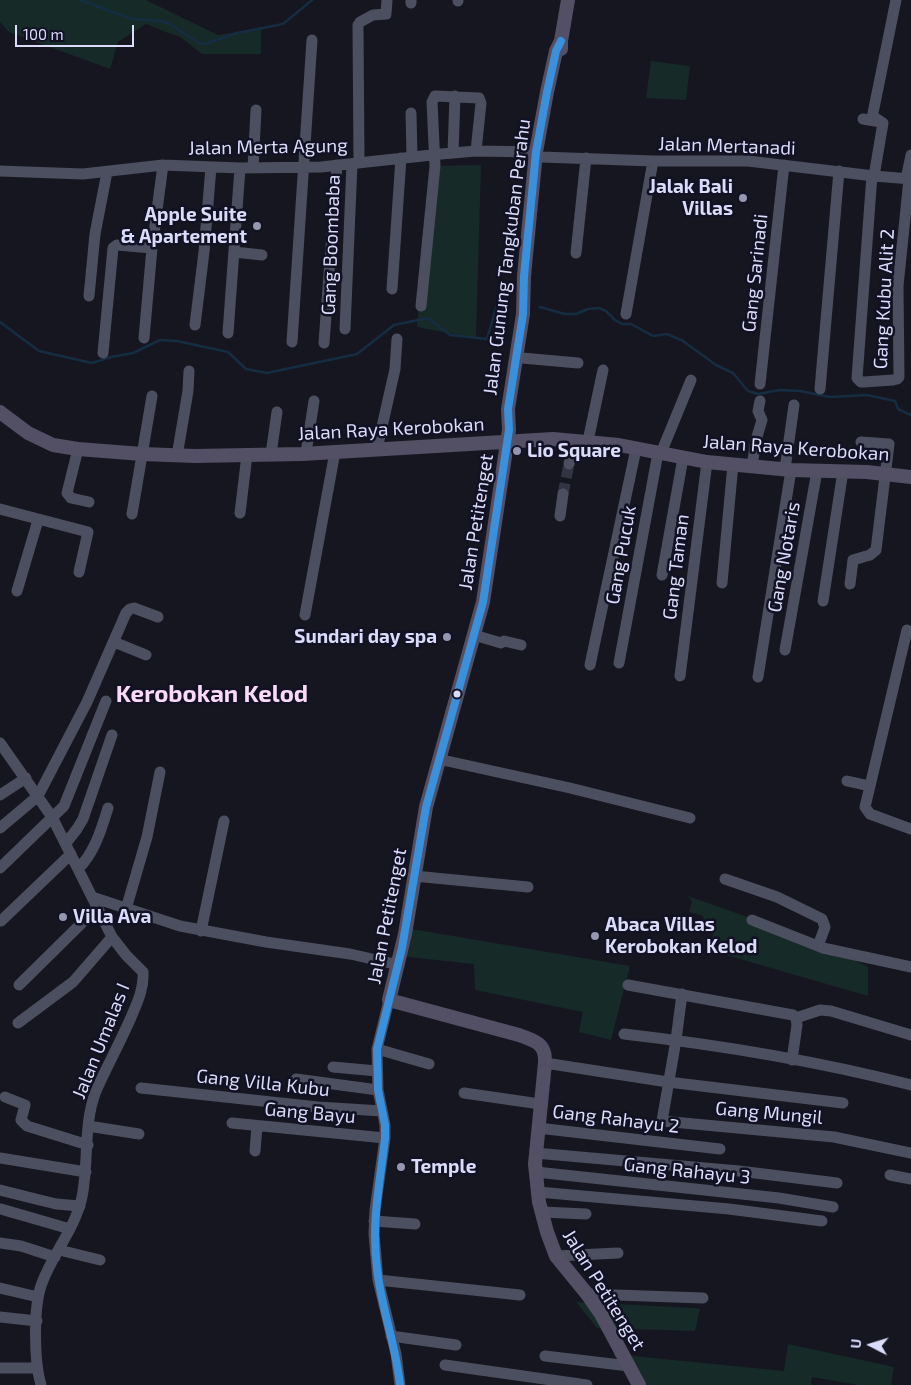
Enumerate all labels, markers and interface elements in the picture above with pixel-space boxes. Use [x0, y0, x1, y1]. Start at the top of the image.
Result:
scale bar [18, 15, 136, 47]
text: 100 m [23, 25, 64, 43]
street label: Jalan Gunung Tangkuban Perahu [479, 117, 535, 397]
street label: Jalan Mertanadi [658, 132, 796, 160]
street label: Jalan Merta Agung [188, 134, 348, 160]
street label: Gang Boombaba [317, 174, 345, 316]
place label: Jalak Bali Villas [649, 176, 733, 220]
marker: Jalak Bali Villas [737, 192, 749, 204]
place label: Apple Suite & Apartement [120, 204, 247, 248]
street label: Gang Sarinadi [737, 213, 773, 333]
marker: Apple Suite & Apartement [251, 220, 263, 232]
street label: Gang Kubu Alit 2 [869, 228, 899, 370]
street label: Jalan Raya Kerobokan [297, 413, 485, 445]
street label: Jalan Raya Kerobokan [702, 430, 890, 466]
place label: Lio Square [527, 440, 621, 462]
marker: Lio Square [511, 445, 523, 457]
street label: Jalan Petitenget [454, 452, 498, 592]
street label: Gang Notaris [763, 500, 805, 614]
street label: Gang Pucuk [601, 504, 641, 606]
street label: Gang Taman [658, 513, 694, 621]
place label: Sundari day spa [294, 626, 437, 648]
marker: Sundari day spa [441, 631, 453, 643]
district label: Kerobokan Kelod [116, 680, 308, 708]
unlabelled marker [452, 689, 462, 699]
street label: Jalan Petitenget [363, 846, 411, 986]
place label: Villa Ava [73, 906, 151, 928]
marker: Villa Ava [57, 911, 69, 923]
place label: Abaca Villas Kerobokan Kelod [605, 914, 757, 958]
marker: Abaca Villas Kerobokan Kelod [589, 930, 601, 942]
street label: Jalan Umalas I [67, 980, 135, 1102]
street label: Gang Villa Kubu [195, 1065, 331, 1101]
street label: Gang Mungil [714, 1097, 824, 1129]
street label: Gang Bayu [264, 1098, 356, 1128]
street label: Gang Rahayu 2 [551, 1100, 681, 1138]
street label: Gang Rahayu 3 [622, 1153, 752, 1189]
place label: Temple [411, 1156, 476, 1178]
marker: Temple [395, 1161, 407, 1173]
street label: Jalan Petitenget [558, 1225, 650, 1355]
north arrow [846, 1320, 896, 1370]
text: U [847, 1338, 864, 1349]

